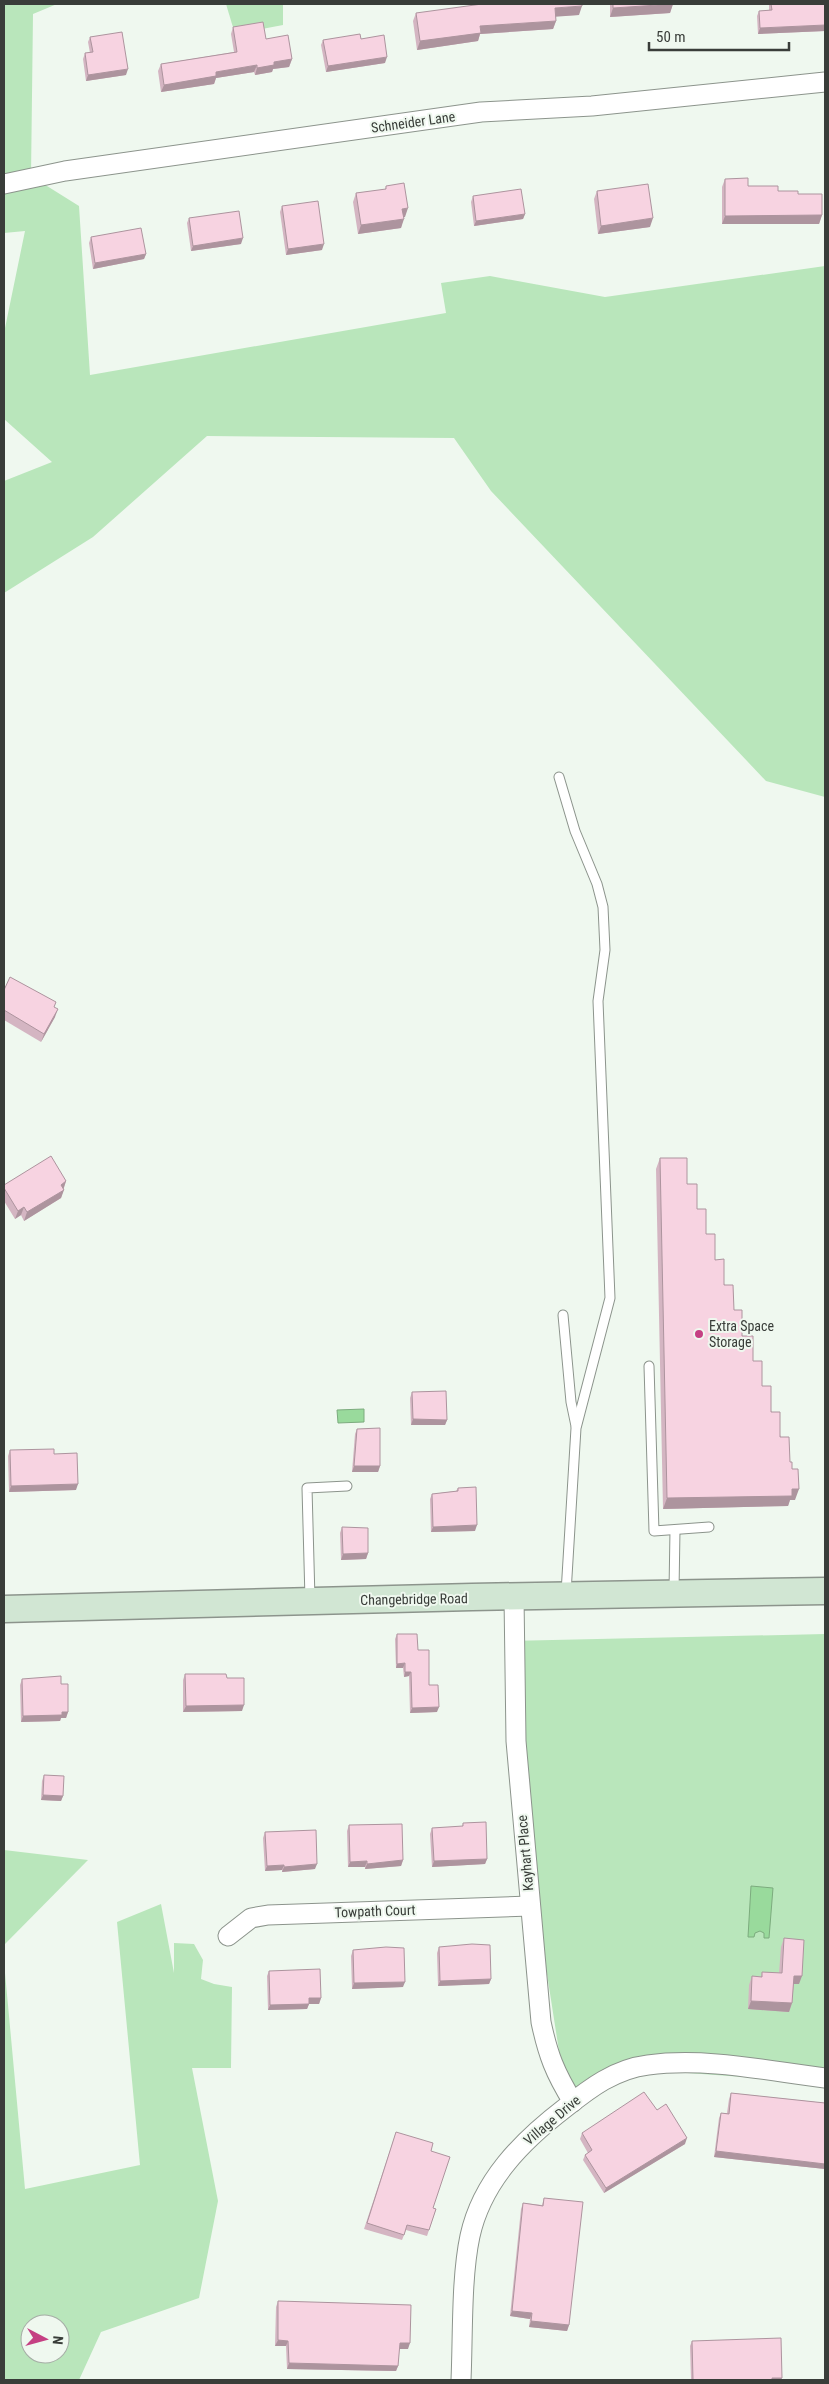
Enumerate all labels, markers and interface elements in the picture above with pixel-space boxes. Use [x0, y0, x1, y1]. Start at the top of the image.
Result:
scale bar [649, 20, 789, 52]
text: 50 m [656, 28, 686, 46]
street label: Schneider Lane [370, 108, 456, 136]
place label: Extra Space Storage [709, 1318, 774, 1350]
marker: Extra Space Storage [693, 1328, 705, 1340]
street label: Changebridge Road [360, 1590, 468, 1608]
street label: Kayhart Place [514, 1814, 536, 1892]
street label: Towpath Court [334, 1902, 416, 1920]
street label: Village Drive [521, 2091, 584, 2148]
north arrow [20, 2314, 70, 2364]
text: N [50, 2335, 66, 2345]

